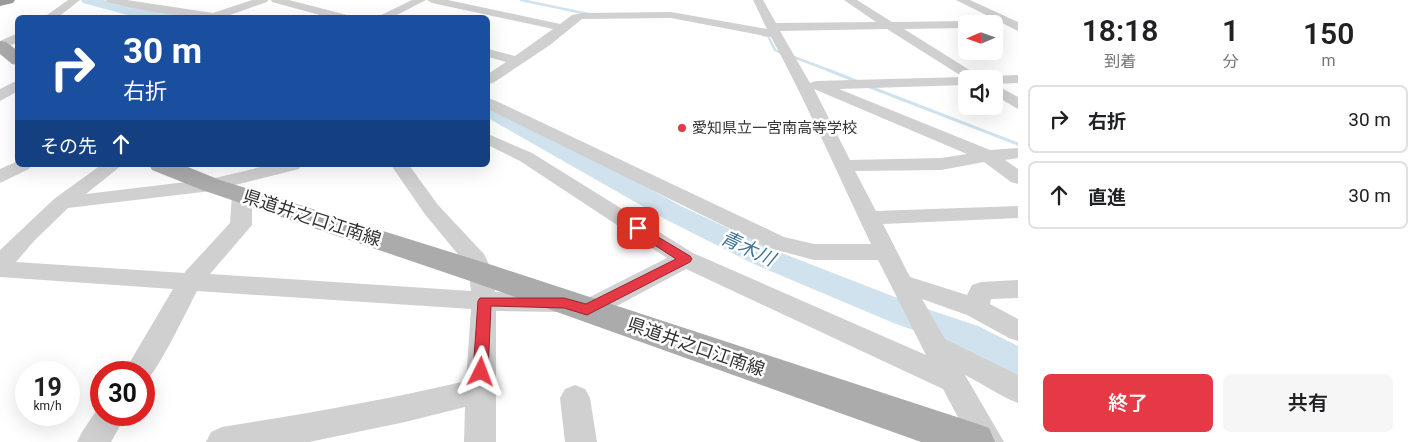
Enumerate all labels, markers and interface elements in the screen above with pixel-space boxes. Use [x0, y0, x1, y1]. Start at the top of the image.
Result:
text: 18:18 [1082, 13, 1158, 48]
text: 1 [1222, 13, 1239, 48]
north arrow [958, 15, 1002, 60]
map controls [958, 15, 1003, 115]
text: 150 [1303, 16, 1354, 51]
text: 30 m [123, 31, 202, 72]
icon: right [40, 35, 105, 100]
text: m [1322, 51, 1336, 70]
text: 到着 [1104, 52, 1136, 71]
text: 分 [1223, 52, 1239, 71]
button: sound [958, 70, 1003, 115]
text: 右折 [123, 79, 167, 104]
icon: right [1045, 105, 1073, 133]
text: 30 m [1348, 108, 1391, 131]
text: 右折 [1088, 110, 1126, 133]
place label: 愛知県立一宮南高等学校 [692, 119, 857, 137]
marker: 愛知県立一宮南高等学校 [676, 122, 688, 134]
icon: ahead [107, 130, 135, 158]
text: その先 [40, 135, 97, 158]
icon: ahead [1045, 181, 1073, 209]
text: 30 m [1348, 184, 1391, 207]
street label: 県道井之口江南線 [240, 185, 384, 250]
text: 直進 [1088, 186, 1126, 209]
pin [617, 207, 659, 249]
icon: arrive [624, 214, 652, 242]
water label: 青木川 [717, 226, 780, 272]
street label: 県道井之口江南線 [625, 313, 768, 380]
position arrow [454, 345, 506, 397]
speed limit sign: 30 [90, 361, 155, 426]
text: 19 [33, 373, 62, 402]
button: 終了 [1043, 374, 1213, 432]
button: 共有 [1223, 374, 1393, 432]
text: km/h [33, 399, 62, 413]

